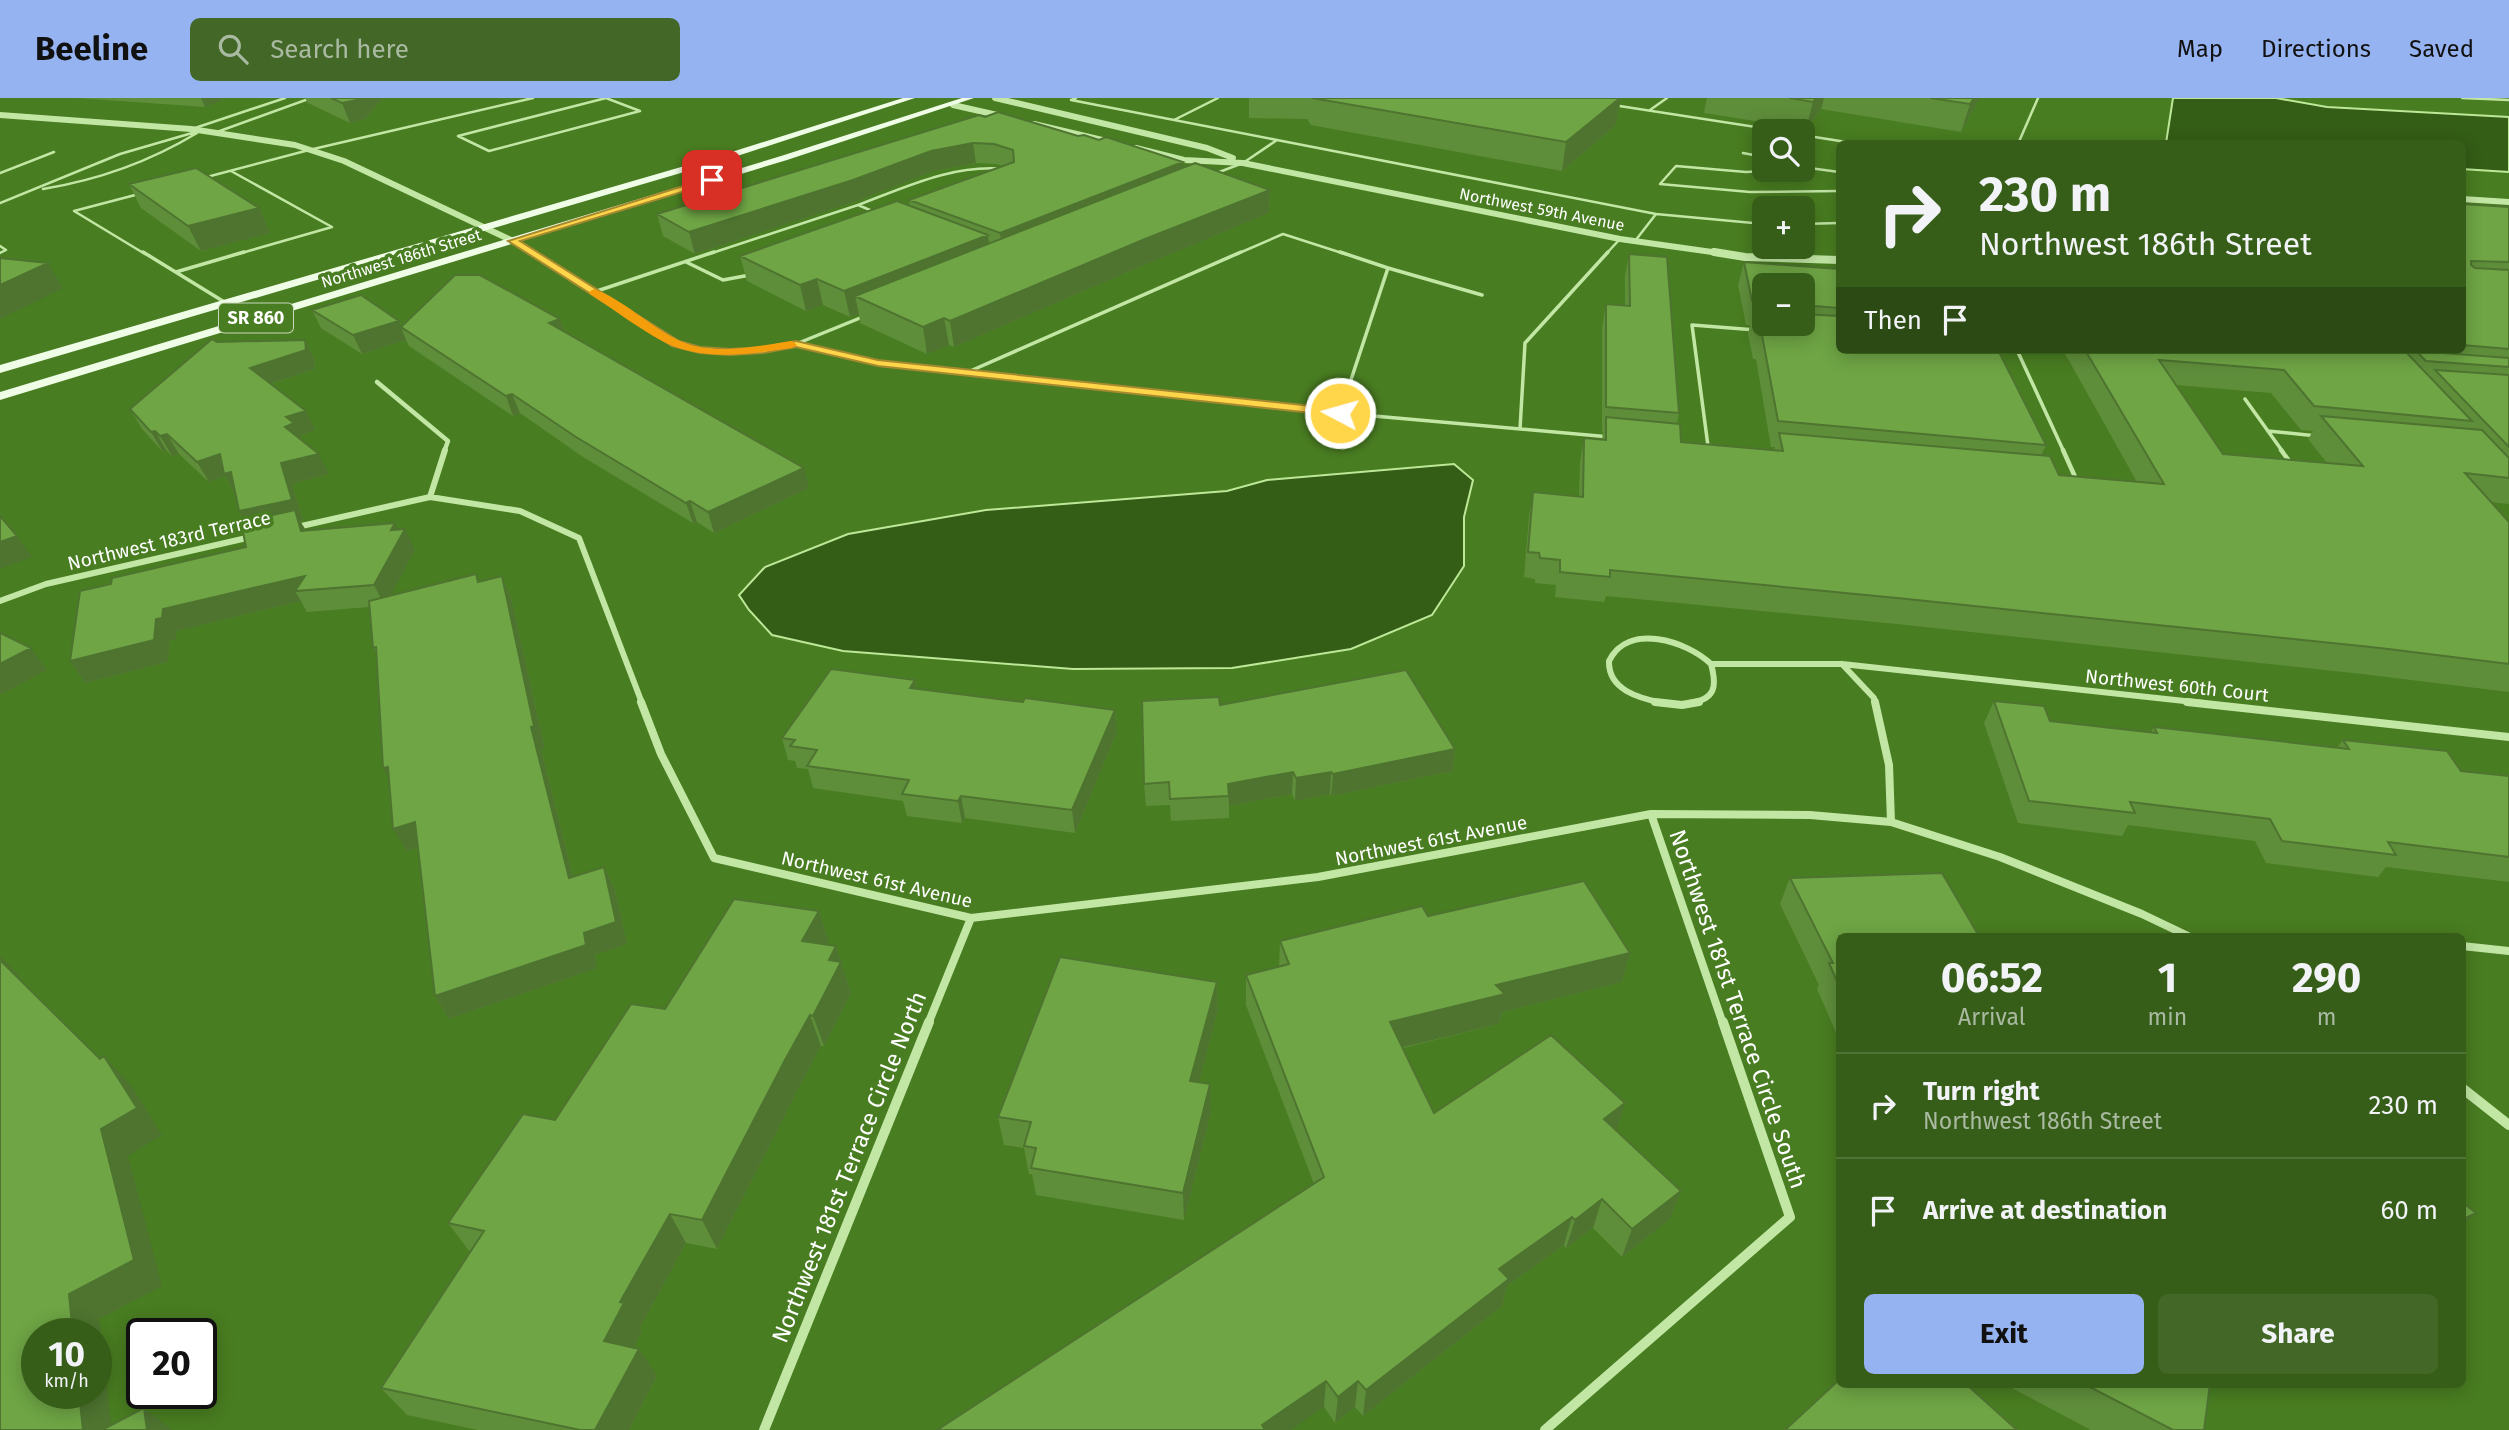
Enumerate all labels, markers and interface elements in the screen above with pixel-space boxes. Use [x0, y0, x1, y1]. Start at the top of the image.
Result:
search box [190, 18, 680, 81]
text: Beeline [35, 29, 148, 69]
icon: search [214, 30, 252, 68]
text: Search here [270, 34, 409, 65]
text: Map [2177, 35, 2223, 63]
text: Directions [2261, 35, 2371, 63]
text: Saved [2409, 35, 2474, 63]
map controls [1752, 119, 1815, 336]
button: search [1752, 119, 1815, 182]
pin [682, 150, 742, 210]
icon: arrive [693, 161, 731, 199]
text: 230 m [1979, 165, 2111, 224]
icon: right [1864, 168, 1955, 259]
street label: Northwest 59th Avenue [1458, 184, 1626, 235]
button: + [1752, 196, 1815, 259]
street label: Northwest 186th Street [319, 225, 484, 292]
text: Northwest 186th Street [1979, 225, 2312, 263]
button: − [1752, 273, 1815, 336]
icon: arrive [1936, 301, 1974, 339]
road number: SR 860 [219, 303, 293, 332]
text: Then [1864, 305, 1922, 336]
position arrow [1303, 376, 1377, 450]
street label: Northwest 183rd Terrace [65, 506, 273, 575]
street label: Northwest 60th Court [2084, 664, 2270, 707]
street label: Northwest 61st Avenue [1333, 811, 1529, 870]
street label: Northwest 181st Terrace Circle South [1663, 826, 1813, 1192]
street label: Northwest 61st Avenue [779, 846, 975, 913]
text: 06:52 [1941, 953, 2043, 1003]
text: 1 [2158, 953, 2177, 1003]
text: 290 [2292, 953, 2361, 1003]
street label: Northwest 181st Terrace Circle North [766, 987, 932, 1347]
text: Arrival [1958, 1003, 2025, 1031]
text: min [2148, 1003, 2187, 1031]
text: m [2317, 1003, 2336, 1031]
text: Turn right [1923, 1076, 2040, 1107]
icon: right [1864, 1087, 1902, 1125]
text: 230 m [2369, 1090, 2438, 1121]
text: Northwest 186th Street [1923, 1107, 2162, 1135]
icon: arrive [1864, 1192, 1902, 1230]
text: Arrive at destination [1923, 1195, 2167, 1226]
text: 60 m [2380, 1195, 2438, 1226]
button: Exit [1864, 1294, 2144, 1374]
button: Share [2158, 1294, 2438, 1374]
speed limit sign: 20 [126, 1318, 217, 1409]
text: 10 [48, 1333, 85, 1375]
text: km/h [44, 1370, 89, 1392]

